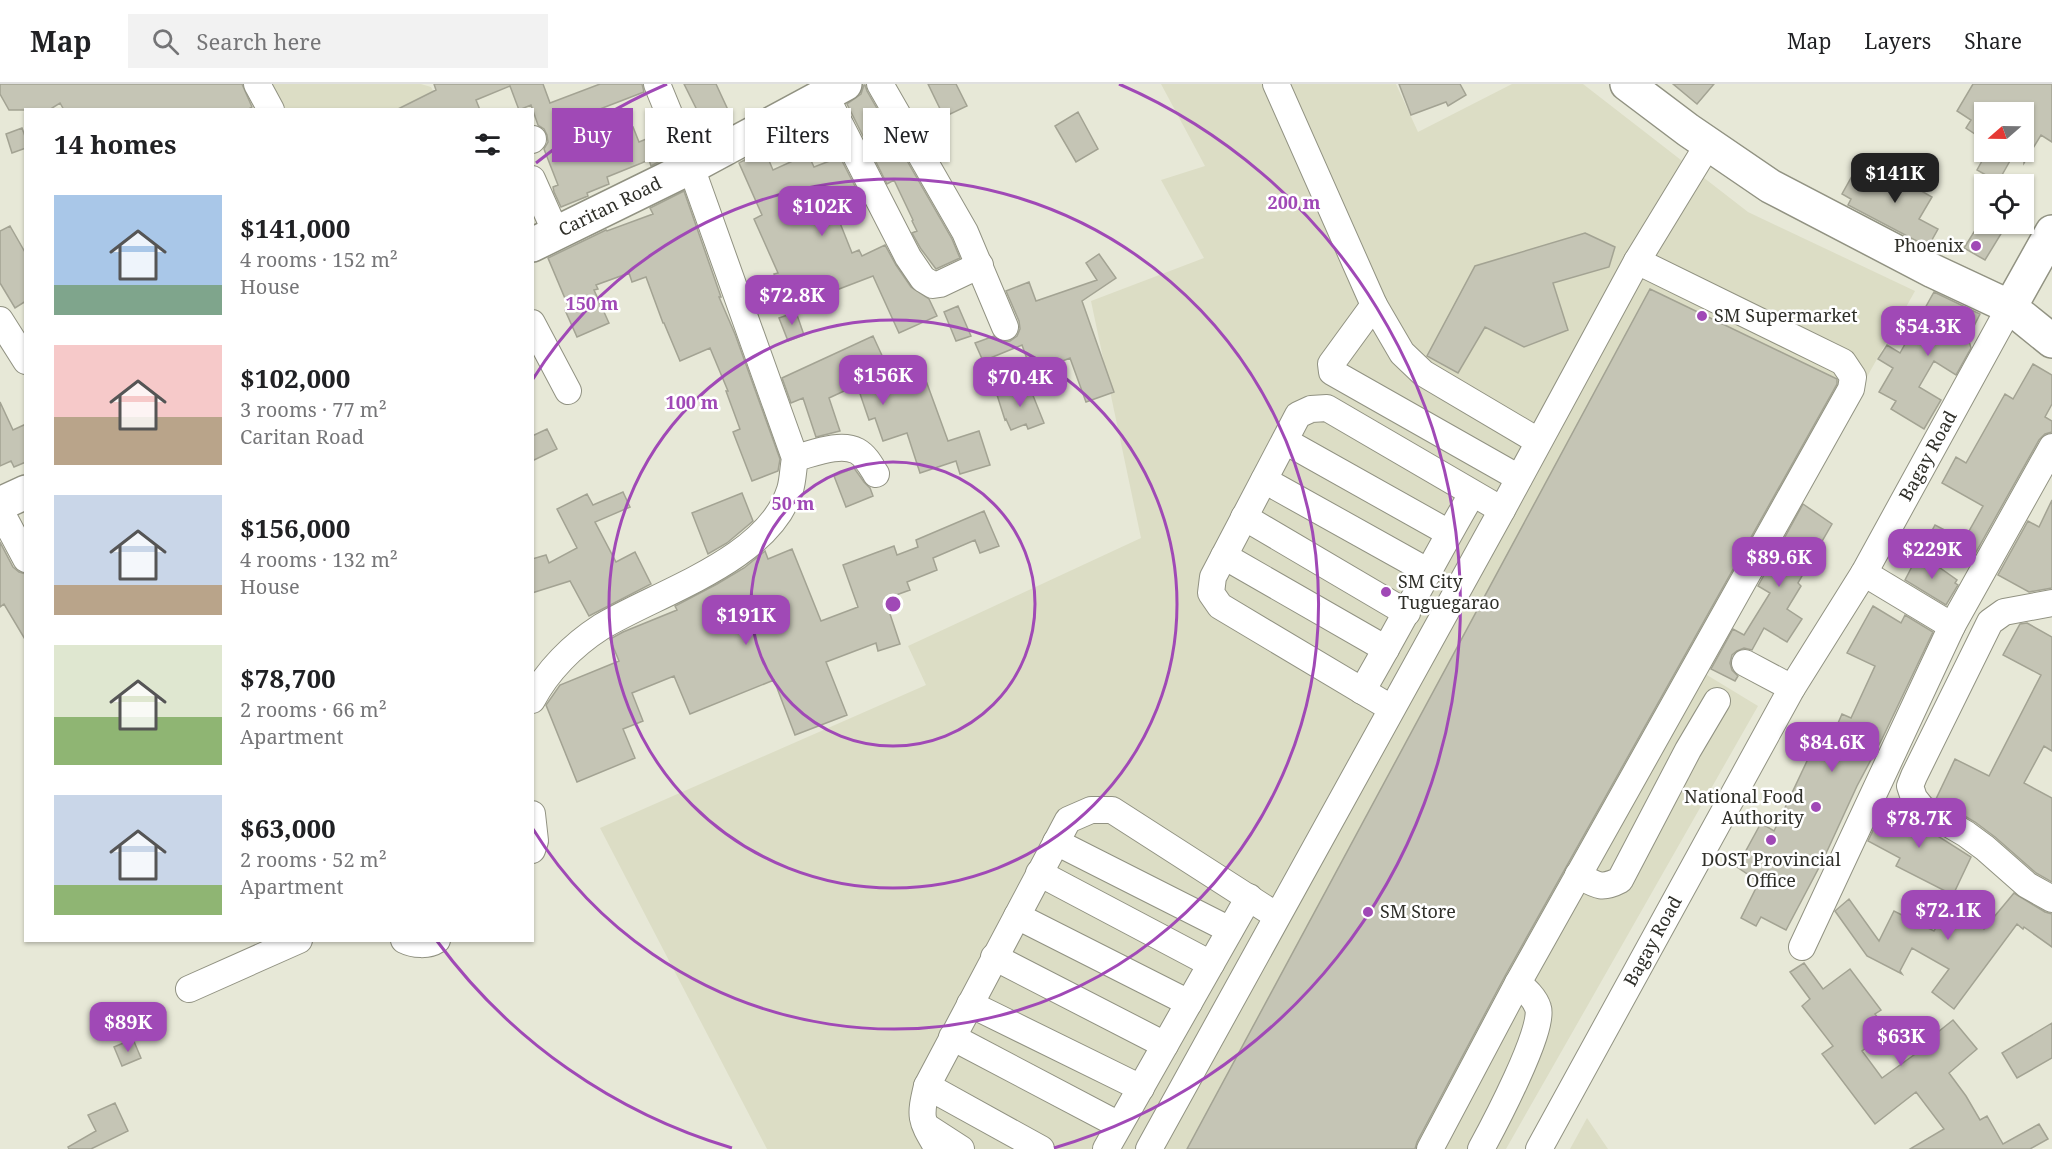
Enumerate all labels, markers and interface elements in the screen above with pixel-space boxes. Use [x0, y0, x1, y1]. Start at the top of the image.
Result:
search box [128, 14, 548, 68]
text: Map [30, 22, 92, 60]
icon: search [149, 25, 182, 58]
text: Search here [197, 26, 321, 56]
text: Map [1787, 27, 1831, 55]
text: Layers [1864, 27, 1931, 55]
text: Share [1964, 27, 2022, 55]
north arrow [1974, 102, 2034, 162]
map controls [1974, 102, 2034, 234]
chip: Buy [552, 108, 633, 162]
chip: Rent [645, 108, 733, 162]
chip: Filters [745, 108, 851, 162]
chip: New [863, 108, 950, 162]
text: 14 homes [54, 126, 176, 162]
icon: filters [471, 128, 504, 161]
pin: $141K [1853, 153, 1937, 204]
text: $141K [1865, 159, 1925, 186]
street label: Caritan Road [554, 170, 665, 241]
button: locate [1974, 174, 2034, 234]
pin: $102K [780, 186, 864, 237]
text: 200 m [1268, 190, 1321, 214]
text: $102K [792, 192, 852, 219]
text: $141,000 [240, 210, 350, 246]
icon: home [102, 219, 174, 291]
place label: Phoenix [1894, 233, 1965, 257]
marker: Phoenix [1969, 239, 1983, 253]
text: 4 rooms · 152 m² [240, 246, 398, 273]
text: House [240, 273, 300, 300]
pin: $72.8K [743, 275, 841, 326]
text: $72.8K [759, 281, 825, 308]
text: 150 m [566, 291, 619, 315]
place label: SM Supermarket [1714, 303, 1858, 327]
pin: $54.3K [1879, 306, 1977, 357]
marker: SM Supermarket [1695, 309, 1709, 323]
text: $54.3K [1895, 312, 1961, 339]
pin: $156K [841, 355, 925, 406]
pin: $70.4K [971, 357, 1069, 408]
text: $102,000 [240, 360, 350, 396]
text: $156K [853, 361, 913, 388]
text: $70.4K [987, 363, 1053, 390]
icon: home [102, 369, 174, 441]
text: 100 m [666, 390, 719, 414]
text: 3 rooms · 77 m² [240, 396, 387, 423]
street label: Bagay Road [1893, 406, 1962, 505]
text: Caritan Road [240, 423, 364, 450]
text: 50 m [772, 491, 815, 515]
text: $156,000 [240, 510, 350, 546]
icon: home [102, 519, 174, 591]
pin: $229K [1890, 529, 1974, 580]
text: $229K [1902, 535, 1962, 562]
pin: $89.6K [1730, 537, 1828, 588]
text: $89.6K [1746, 543, 1812, 570]
text: 4 rooms · 132 m² [240, 546, 398, 573]
place label: SM City Tuguegarao [1398, 569, 1500, 614]
text: House [240, 573, 300, 600]
marker: SM City Tuguegarao [1379, 585, 1393, 599]
centre of rings [883, 594, 903, 614]
pin: $191K [704, 595, 788, 646]
text: $191K [716, 601, 776, 628]
text: $78,700 [240, 660, 336, 696]
icon: home [102, 669, 174, 741]
text: 2 rooms · 66 m² [240, 696, 387, 723]
pin: $84.6K [1783, 722, 1881, 773]
text: Apartment [240, 723, 344, 750]
text: $84.6K [1799, 728, 1865, 755]
place label: National Food Authority [1684, 784, 1805, 829]
pin: $78.7K [1870, 798, 1968, 849]
marker: National Food Authority [1809, 800, 1823, 814]
text: $78.7K [1886, 804, 1952, 831]
text: $63,000 [240, 810, 336, 846]
icon: home [102, 819, 174, 891]
marker: DOST Provincial Office [1764, 833, 1778, 847]
text: 2 rooms · 52 m² [240, 846, 387, 873]
place label: DOST Provincial Office [1701, 847, 1841, 892]
text: Apartment [240, 873, 344, 900]
pin: $72.1K [1899, 890, 1997, 941]
street label: Bagay Road [1618, 891, 1687, 990]
text: $72.1K [1915, 896, 1981, 923]
place label: SM Store [1380, 899, 1456, 923]
marker: SM Store [1361, 905, 1375, 919]
pin: $89K [92, 1002, 164, 1053]
text: $89K [104, 1008, 152, 1035]
pin: $63K [1865, 1016, 1937, 1067]
text: $63K [1877, 1022, 1925, 1049]

